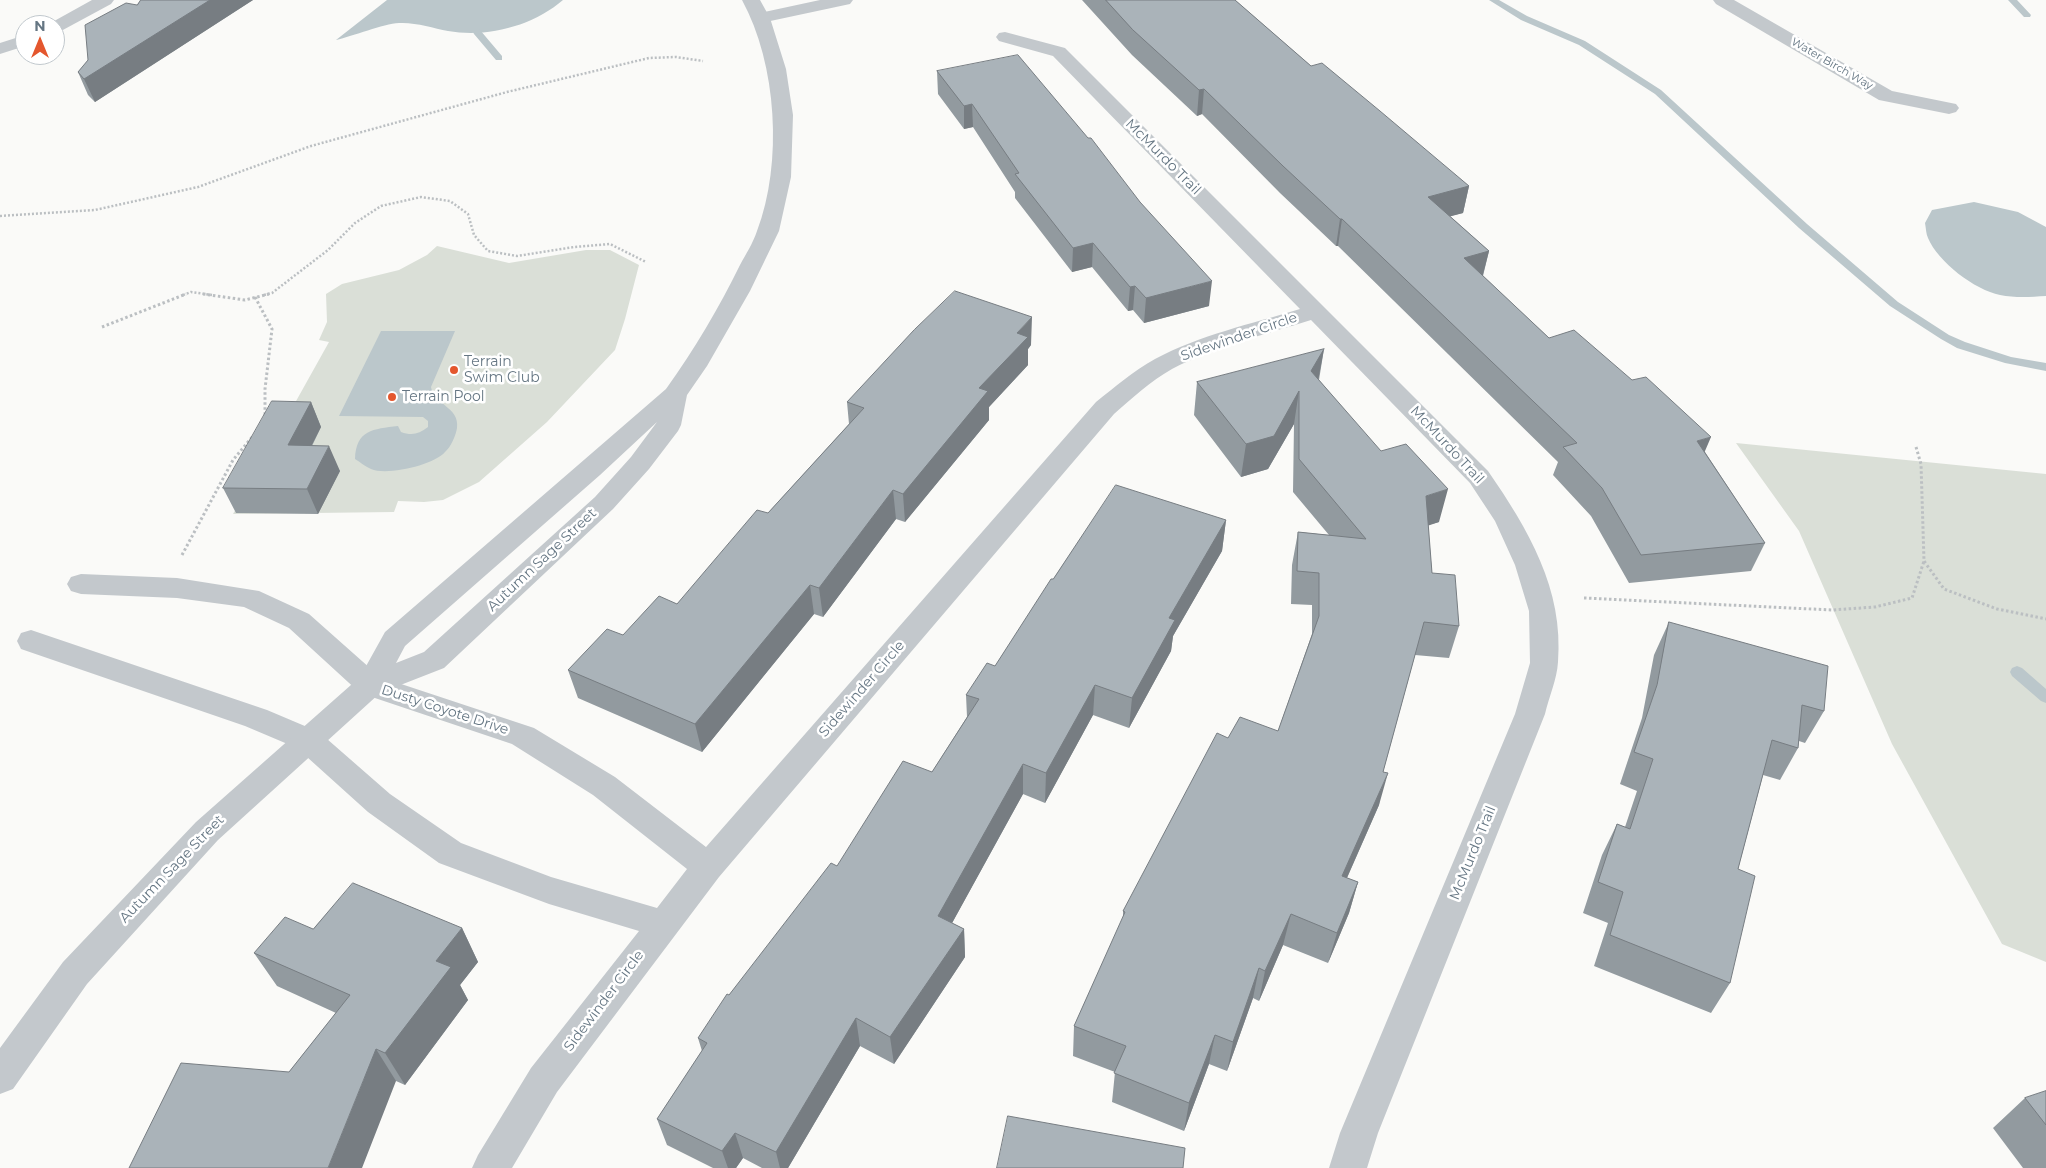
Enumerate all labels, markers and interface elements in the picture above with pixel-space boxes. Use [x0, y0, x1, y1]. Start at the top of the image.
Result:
north arrow [15, 15, 65, 65]
text: N [34, 17, 46, 35]
street label: Water Birch Way [1789, 35, 1875, 93]
street label: McMurdo Trail [1122, 116, 1204, 198]
street label: Sidewinder Circle [1179, 309, 1299, 365]
place label: Terrain Swim Club [464, 354, 540, 387]
marker: Terrain Swim Club [448, 364, 460, 376]
place label: Terrain Pool [402, 389, 485, 405]
marker: Terrain Pool [386, 391, 398, 403]
street label: McMurdo Trail [1407, 403, 1487, 487]
street label: Autumn Sage Street [484, 505, 600, 615]
street label: Sidewinder Circle [816, 637, 908, 741]
street label: Dusty Coyote Drive [379, 681, 511, 739]
street label: McMurdo Trail [1446, 803, 1500, 903]
street label: Autumn Sage Street [116, 812, 228, 926]
street label: Sidewinder Circle [561, 947, 647, 1055]

